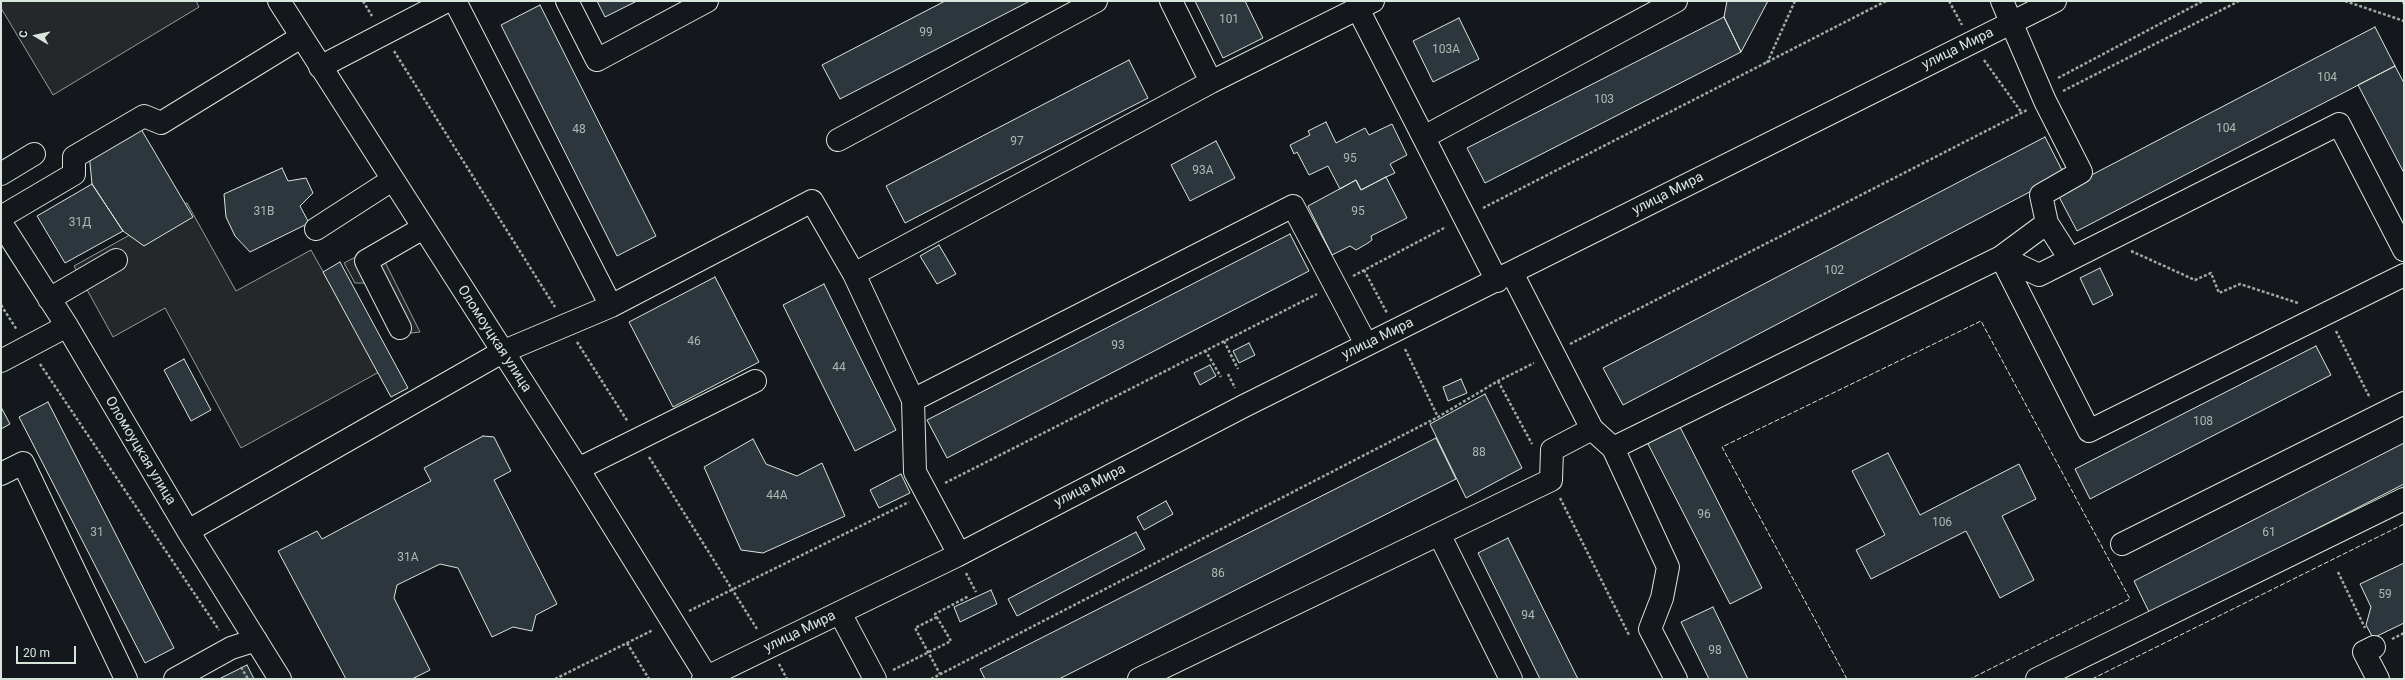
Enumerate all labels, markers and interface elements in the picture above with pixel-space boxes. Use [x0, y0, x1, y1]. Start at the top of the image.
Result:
house number: 101 [1219, 13, 1239, 27]
north arrow [16, 16, 56, 56]
street label: улица Мира [1919, 24, 1997, 74]
house number: 99 [919, 26, 933, 40]
text: С [17, 29, 31, 39]
house number: 103А [1432, 43, 1460, 57]
house number: 104 [2317, 71, 2337, 85]
house number: 103 [1594, 93, 1614, 107]
house number: 104 [2216, 122, 2236, 136]
house number: 48 [572, 123, 586, 137]
house number: 97 [1010, 135, 1024, 149]
house number: 95 [1343, 152, 1357, 166]
house number: 93А [1192, 164, 1214, 178]
street label: улица Мира [1630, 169, 1706, 219]
house number: 31В [254, 205, 274, 219]
house number: 95 [1351, 205, 1365, 219]
house number: 31Д [69, 216, 91, 230]
house number: 102 [1824, 264, 1844, 278]
street label: Оломоуцкая улица [453, 283, 535, 395]
street label: улица Мира [1339, 314, 1417, 364]
house number: 46 [687, 335, 701, 349]
house number: 93 [1111, 339, 1125, 353]
house number: 44 [832, 361, 846, 375]
street label: Оломоуцкая улица [101, 394, 179, 508]
house number: 108 [2193, 415, 2213, 429]
house number: 88 [1472, 446, 1486, 460]
street label: улица Мира [1052, 461, 1128, 511]
house number: 44А [766, 489, 788, 503]
house number: 96 [1697, 508, 1711, 522]
house number: 106 [1932, 516, 1952, 530]
house number: 31 [90, 526, 104, 540]
house number: 61 [2262, 526, 2276, 540]
house number: 31А [397, 551, 419, 565]
house number: 86 [1211, 567, 1225, 581]
house number: 59 [2378, 588, 2392, 602]
street label: улица Мира [761, 607, 839, 657]
house number: 94 [1521, 609, 1535, 623]
scale bar [18, 638, 78, 664]
house number: 98 [1708, 644, 1722, 658]
text: 20 m [23, 646, 50, 660]

